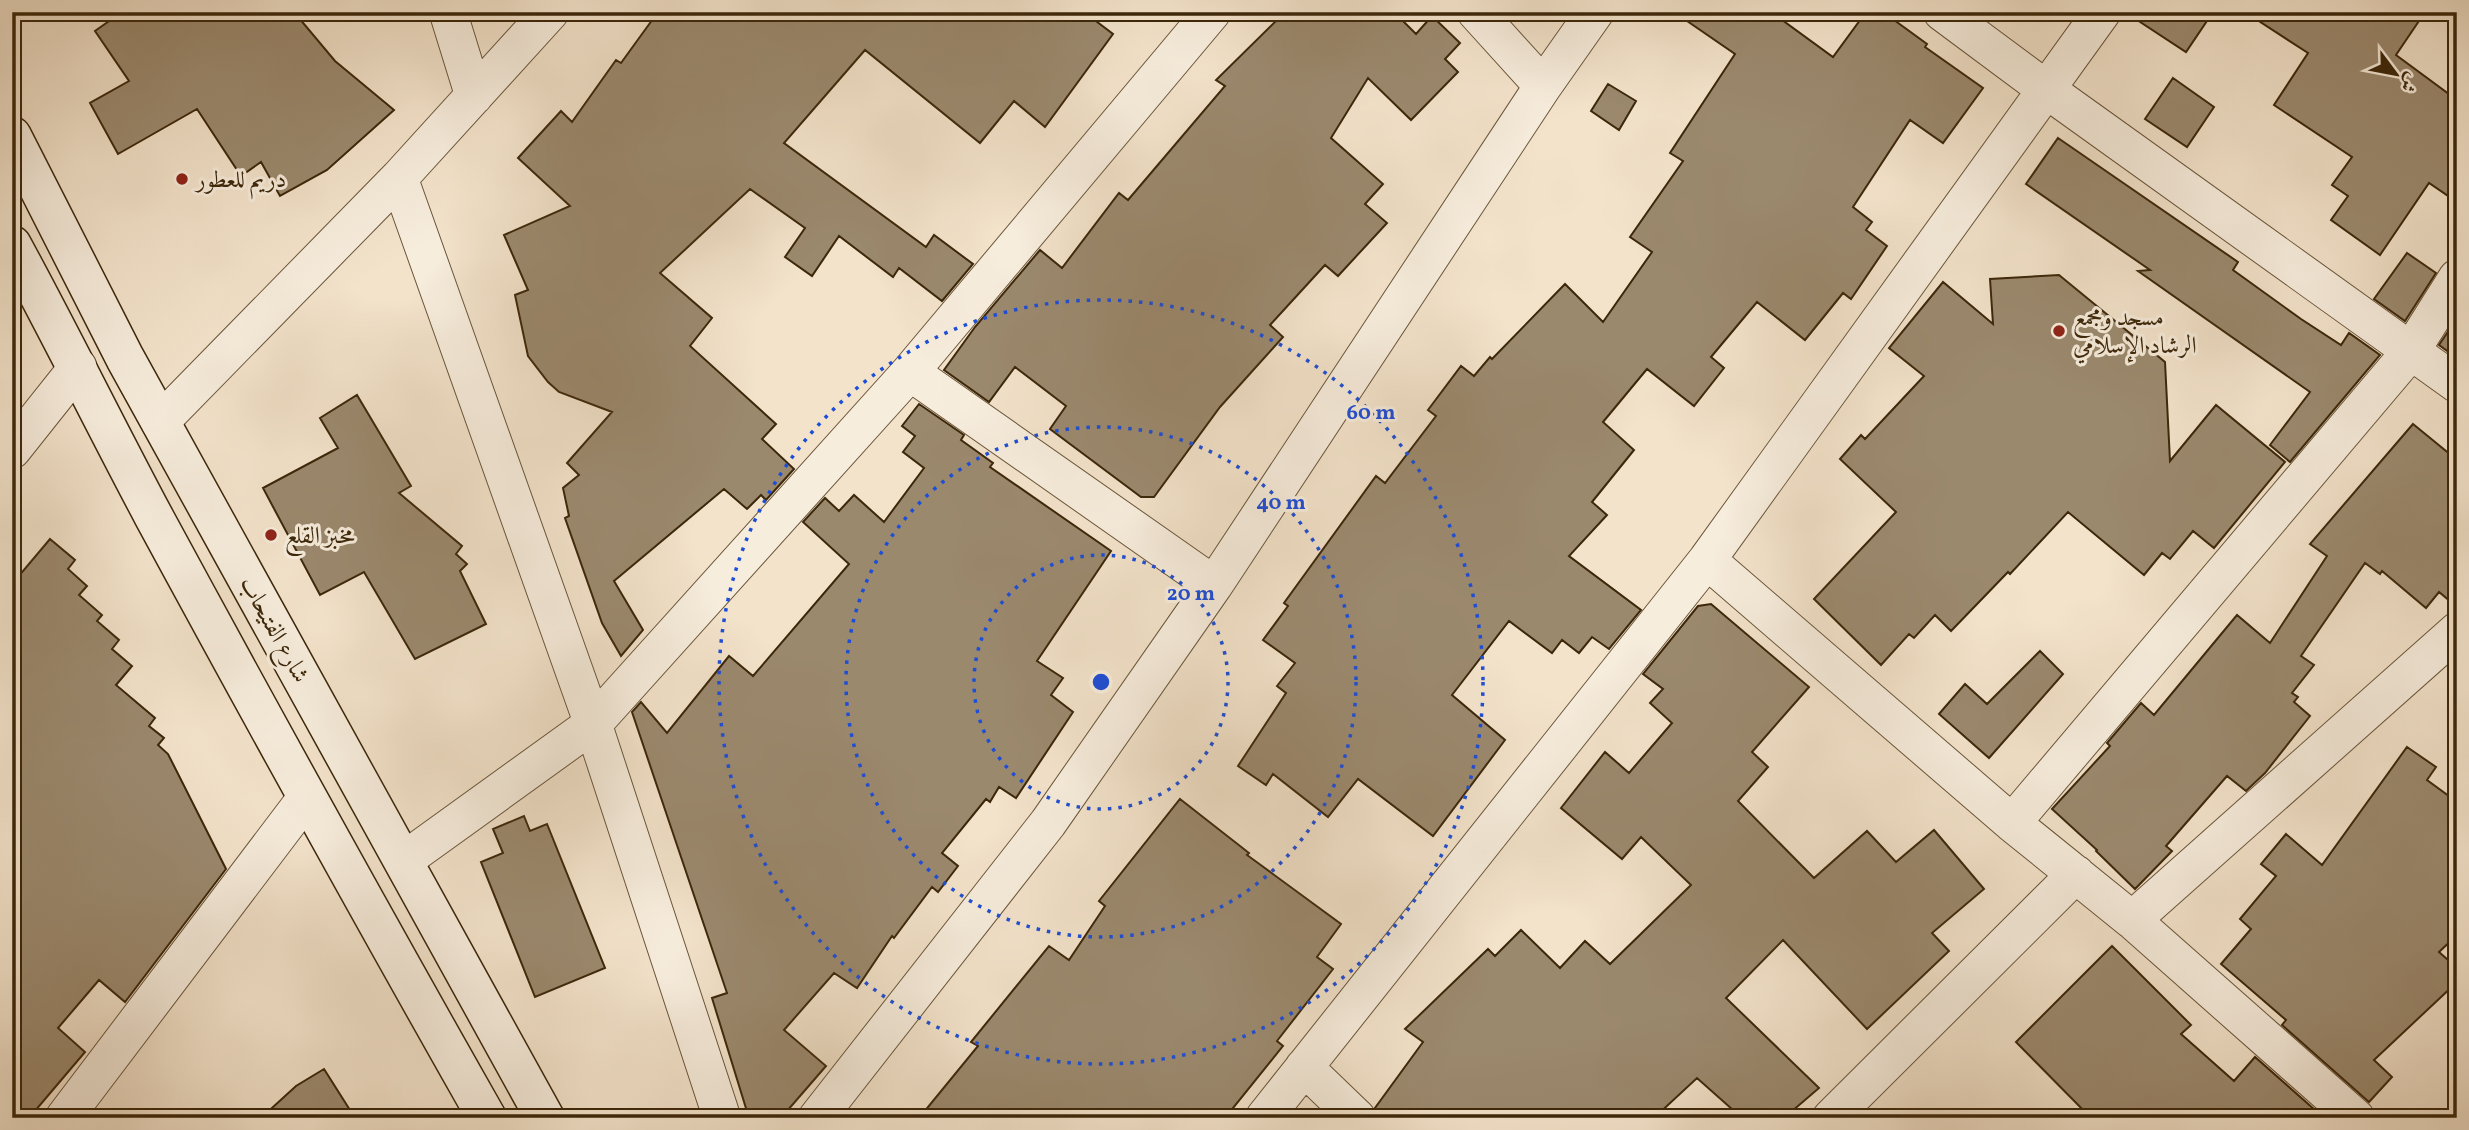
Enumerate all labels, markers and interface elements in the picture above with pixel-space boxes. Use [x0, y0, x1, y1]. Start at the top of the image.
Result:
north arrow [2360, 38, 2430, 108]
text: ش [2393, 67, 2425, 97]
place label: دريم للعطور [194, 164, 286, 200]
marker: دريم للعطور [174, 171, 190, 187]
place label: مسجد ومجمع الرشاد الإسلامي [2073, 302, 2197, 364]
marker: مسجد ومجمع الرشاد الإسلامي [2051, 323, 2067, 339]
text: 60 m [1347, 399, 1395, 428]
text: 40 m [1256, 489, 1306, 518]
place label: مخبز القلع [285, 520, 355, 557]
marker: مخبز القلع [263, 527, 279, 543]
street label: شارع الفتيحاب [229, 570, 317, 690]
text: 20 m [1167, 580, 1215, 609]
centre of rings [1089, 670, 1113, 694]

